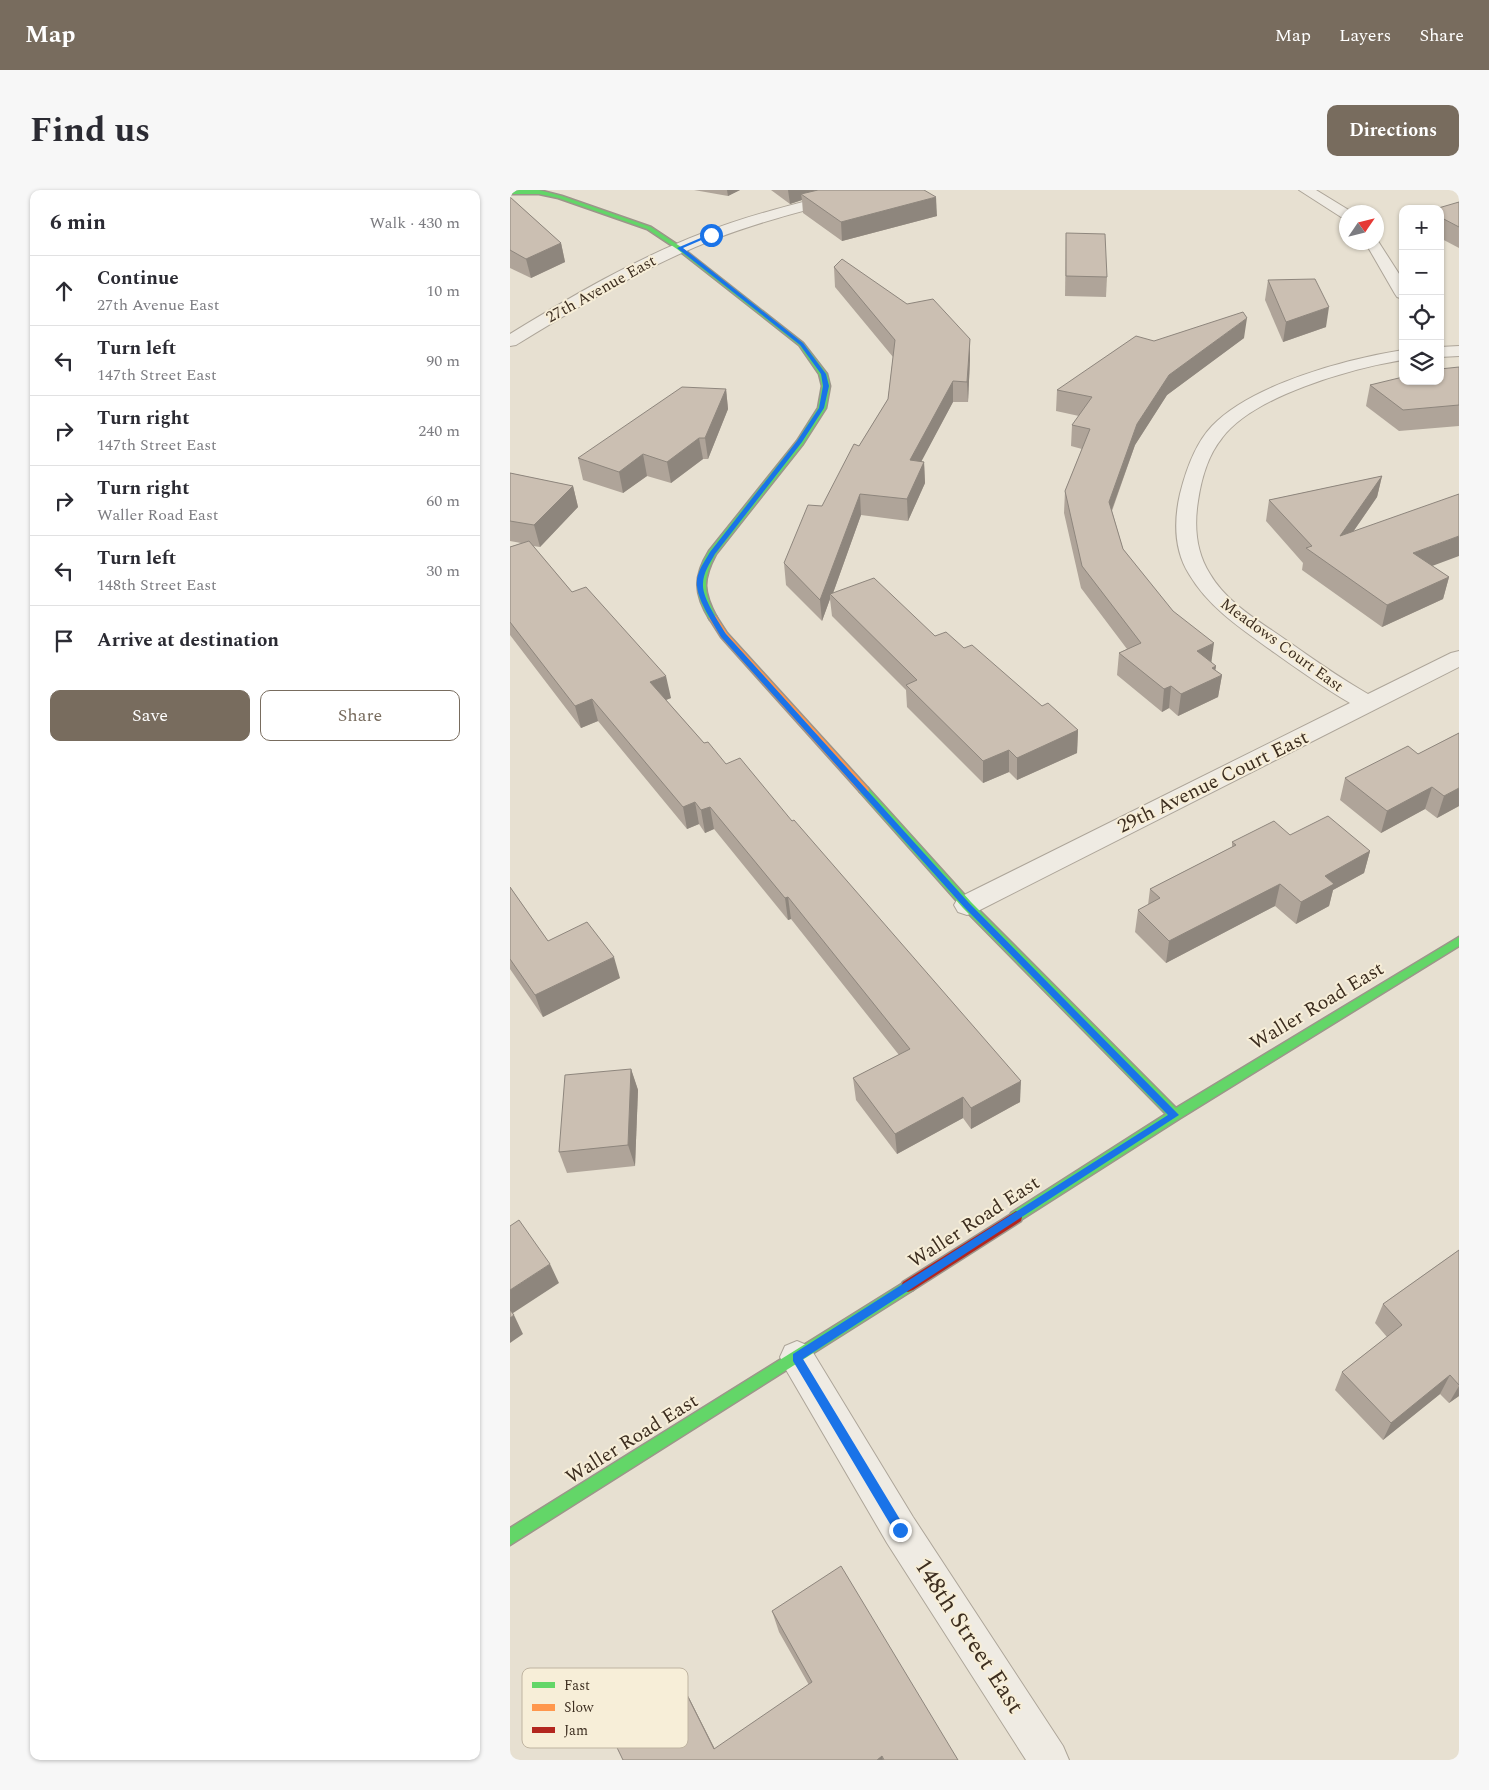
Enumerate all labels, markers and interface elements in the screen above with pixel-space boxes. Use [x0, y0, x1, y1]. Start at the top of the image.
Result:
text: Map [25, 17, 75, 53]
text: Map [1275, 22, 1311, 49]
text: Layers [1339, 22, 1391, 49]
text: Share [1419, 22, 1464, 49]
text: Find us [30, 104, 150, 157]
button: Directions [1327, 105, 1459, 156]
north arrow [1339, 205, 1384, 250]
map controls [1399, 205, 1444, 385]
button: + [1399, 205, 1444, 250]
text: 6 min [50, 207, 106, 239]
text: Walk · 430 m [369, 211, 460, 235]
route start [700, 224, 723, 247]
street label: 27th Avenue East [542, 249, 661, 329]
button: − [1399, 250, 1444, 295]
text: Continue [97, 264, 179, 293]
icon: ahead [50, 277, 78, 305]
text: 10 m [426, 279, 460, 303]
text: 27th Avenue East [97, 293, 219, 317]
button: locate [1399, 295, 1444, 340]
text: Turn left [97, 334, 176, 363]
button: layers [1399, 340, 1444, 385]
icon: left [50, 347, 78, 375]
text: 90 m [426, 349, 460, 373]
text: 147th Street East [97, 363, 217, 387]
text: Turn right [97, 404, 190, 433]
icon: right [50, 417, 78, 445]
text: 240 m [418, 419, 460, 443]
text: 147th Street East [97, 433, 217, 457]
text: Turn right [97, 474, 190, 503]
icon: right [50, 487, 78, 515]
text: 60 m [426, 489, 460, 513]
text: Waller Road East [97, 503, 218, 527]
text: Turn left [97, 544, 176, 573]
icon: left [50, 557, 78, 585]
text: 30 m [426, 559, 460, 583]
text: 148th Street East [97, 573, 217, 597]
street label: Meadows Court East [1215, 592, 1349, 698]
text: Arrive at destination [97, 626, 279, 655]
icon: arrive [50, 627, 78, 655]
button: Save [50, 690, 250, 741]
button: Share [260, 690, 460, 741]
street label: 29th Avenue Court East [1112, 723, 1314, 841]
street label: Waller Road East [1244, 954, 1390, 1058]
street label: Waller Road East [902, 1168, 1046, 1276]
street label: Waller Road East [560, 1386, 704, 1492]
route end [889, 1519, 912, 1542]
street label: 148th Street East [905, 1551, 1033, 1721]
legend [522, 1668, 688, 1748]
text: Fast [564, 1675, 590, 1696]
text: Slow [564, 1697, 594, 1718]
text: Jam [564, 1720, 588, 1741]

